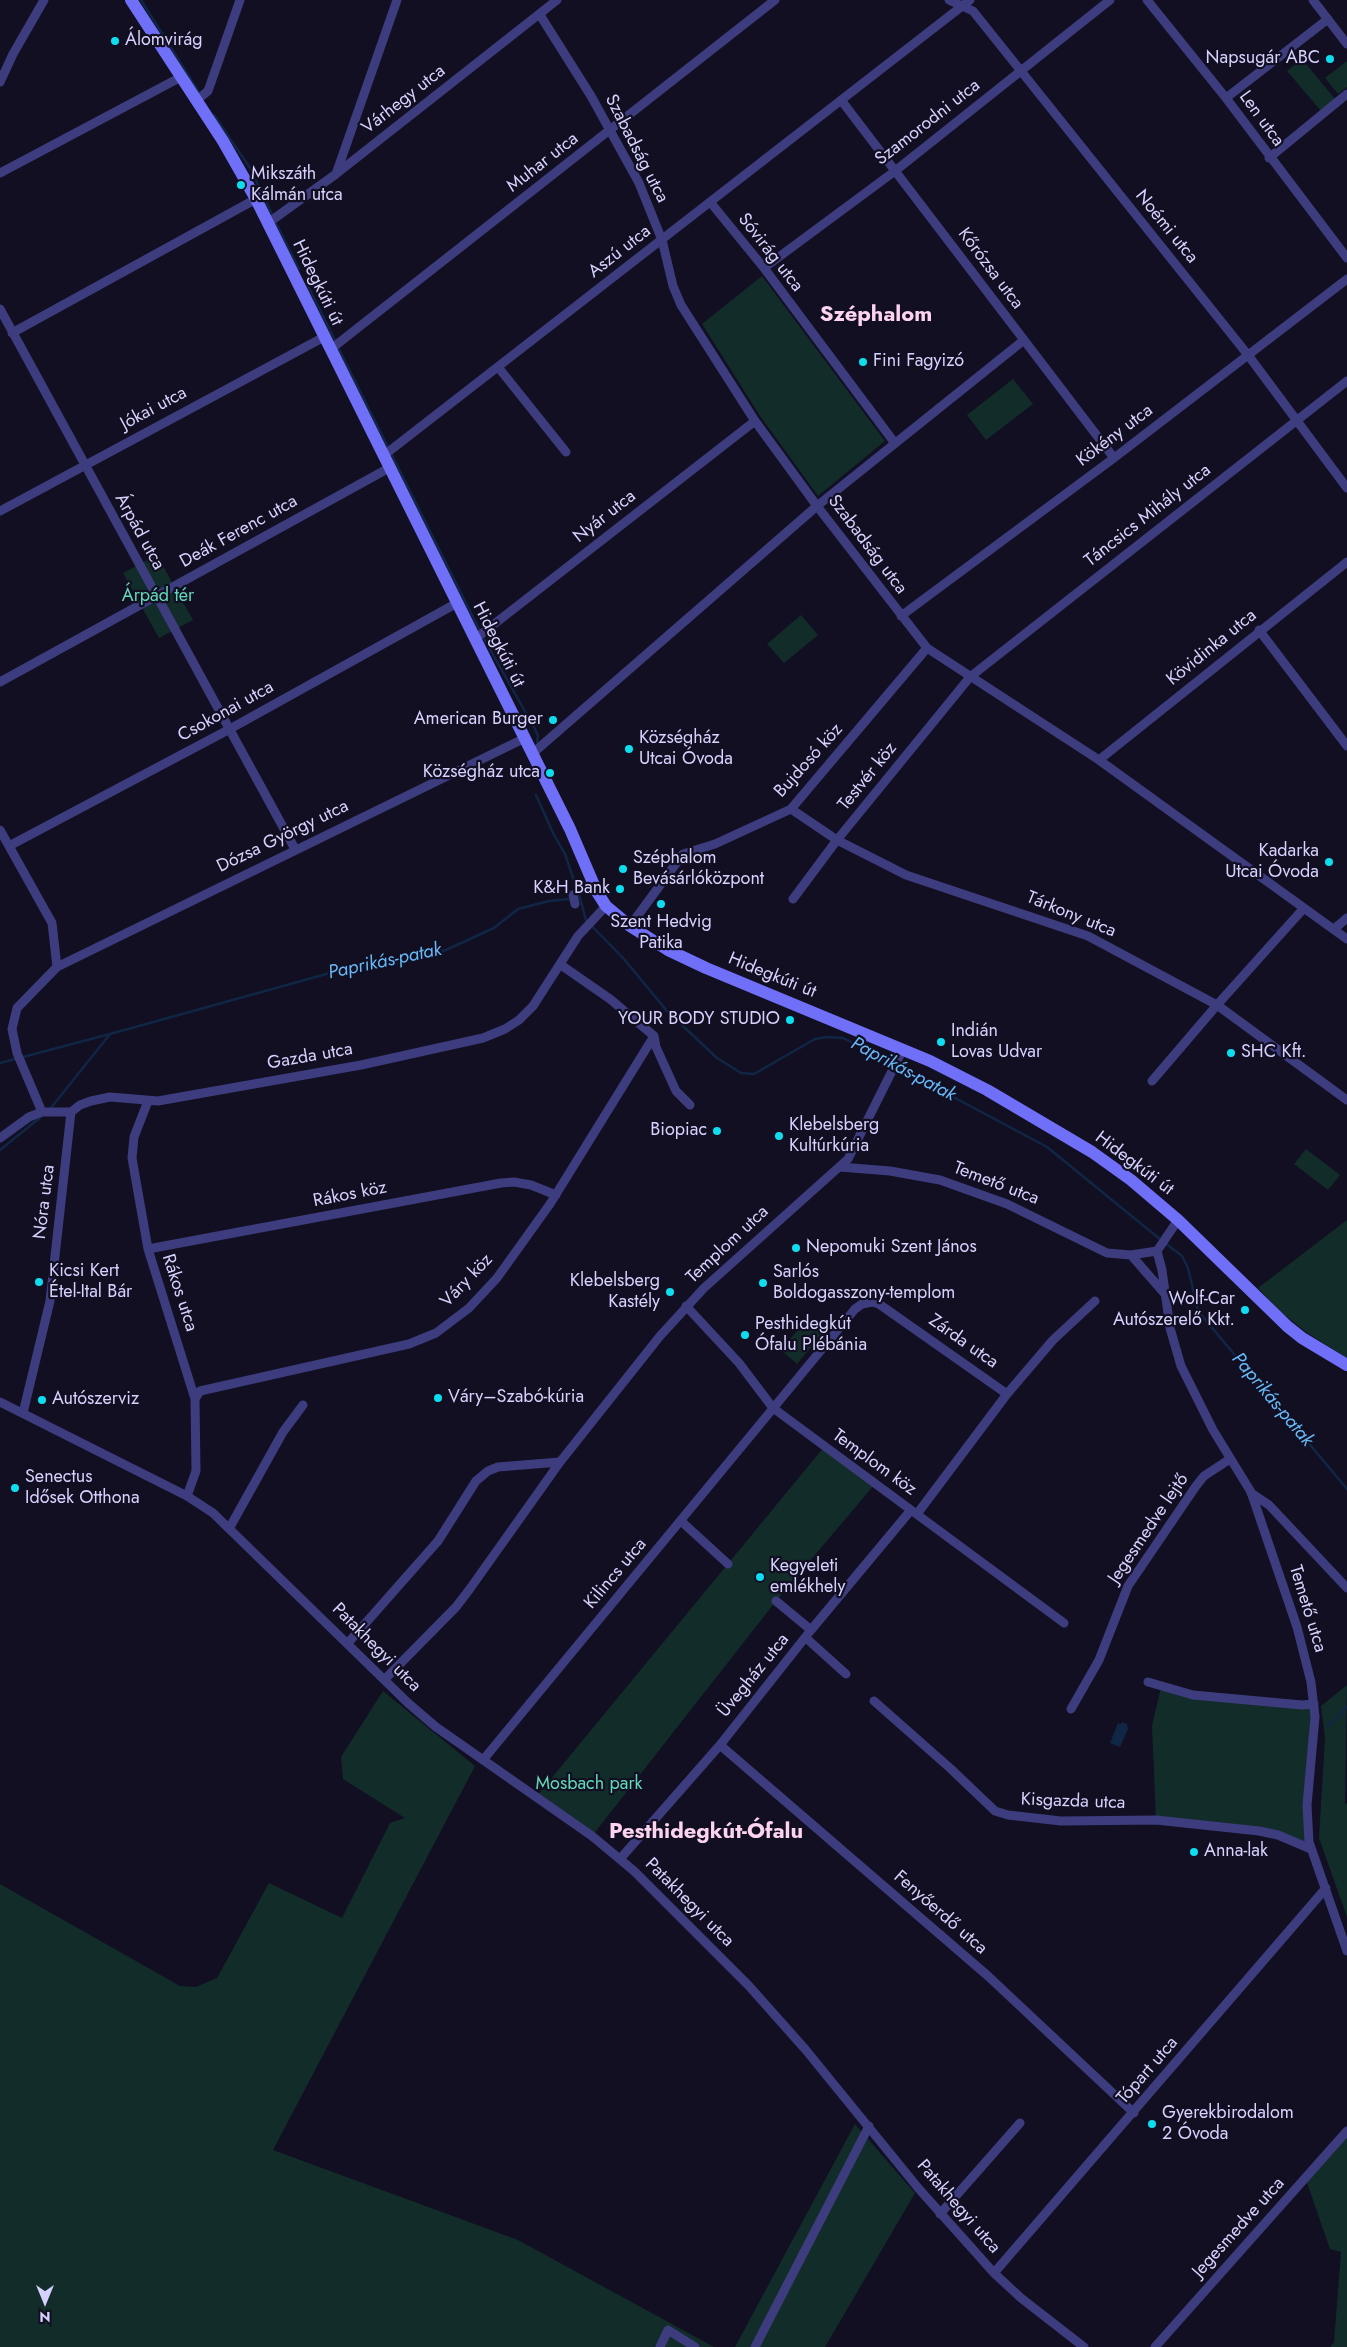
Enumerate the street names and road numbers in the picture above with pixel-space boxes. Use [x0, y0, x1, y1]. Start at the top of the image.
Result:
street label: Várhegy utca [358, 61, 450, 139]
street label: Szamorodni utca [871, 75, 985, 171]
street label: Len utca [1234, 87, 1288, 151]
street label: Szabadság utca [599, 91, 673, 207]
street label: Muhar utca [503, 128, 583, 198]
street label: Noémi utca [1130, 186, 1202, 268]
street label: Sóvirág utca [733, 209, 807, 297]
street label: Aszú utca [584, 221, 656, 283]
street label: Kőrózsa utca [952, 224, 1028, 314]
street label: Hidegkúti út [287, 237, 347, 329]
street label: Jókai utca [117, 383, 191, 435]
street label: Kökény utca [1073, 400, 1157, 472]
street label: Táncsics Mihály utca [1081, 460, 1215, 572]
street label: Nyár utca [570, 486, 640, 548]
street label: Árpád utca [109, 490, 169, 574]
street label: Deák Ferenc utca [176, 491, 302, 573]
street label: Szabadság utca [823, 491, 911, 599]
street label: Hidegkúti út [467, 599, 529, 691]
street label: Kövidinka utca [1163, 605, 1261, 691]
street label: Csokonai utca [174, 677, 278, 747]
street label: Bujdosó köz [770, 720, 848, 802]
street label: Testvér köz [834, 739, 902, 815]
street label: Dózsa György utca [214, 796, 352, 878]
street label: Tárkony utca [1023, 887, 1119, 943]
street label: Hidegkúti út [725, 949, 819, 1003]
street label: Gazda utca [266, 1039, 354, 1075]
street label: Hidegkúti út [1090, 1127, 1178, 1201]
street label: Temető utca [950, 1158, 1042, 1210]
street label: Nóra utca [30, 1163, 60, 1241]
street label: Rákos köz [311, 1177, 389, 1213]
street label: Templom utca [682, 1201, 774, 1289]
street label: Váry köz [436, 1250, 498, 1312]
street label: Rákos utca [156, 1252, 202, 1334]
street label: Zárda utca [924, 1310, 1002, 1374]
street label: Templom köz [828, 1425, 920, 1501]
street label: Jegesmedve lejtő [1104, 1470, 1194, 1588]
street label: Kilincs utca [580, 1534, 652, 1614]
street label: Temető utca [1284, 1563, 1330, 1655]
street label: Patakhegyi utca [327, 1599, 425, 1697]
street label: Üvegház utca [714, 1630, 794, 1722]
street label: Kisgazda utca [1020, 1789, 1126, 1815]
street label: Patakhegyi utca [640, 1854, 738, 1952]
street label: Fenyőerdő utca [889, 1867, 991, 1959]
street label: Tópart utca [1113, 2033, 1183, 2109]
street label: Patakhegyi utca [912, 2156, 1004, 2258]
street label: Jegesmedve utca [1188, 2173, 1290, 2283]

